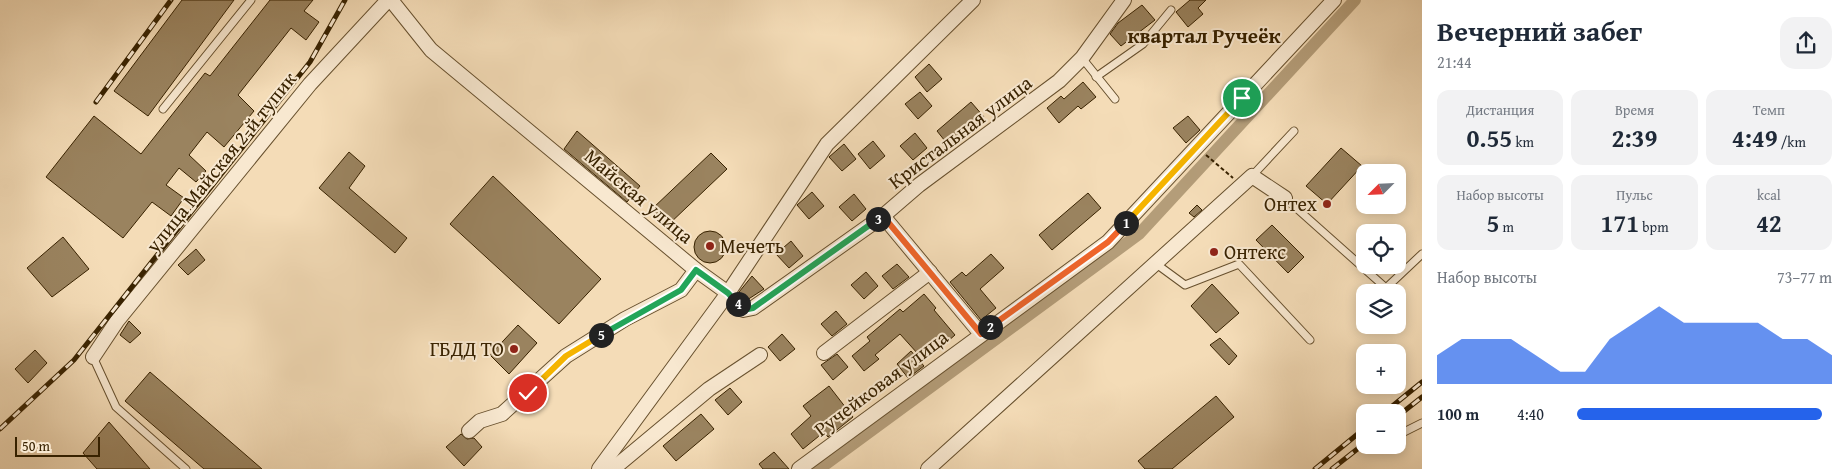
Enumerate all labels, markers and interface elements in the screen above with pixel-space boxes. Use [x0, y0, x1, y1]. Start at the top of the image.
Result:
text: Вечерний забег [1437, 10, 1642, 51]
button: share [1780, 17, 1832, 69]
district label: квартал Ручеёк [1127, 20, 1281, 51]
text: 21:44 [1437, 50, 1472, 74]
street label: улица Майская 2-й тупик [138, 65, 303, 259]
street label: Кристальная улица [882, 68, 1038, 195]
pin [1221, 77, 1263, 119]
icon: arrive [1228, 84, 1256, 112]
text: Дистанция [1466, 100, 1534, 120]
text: Время [1615, 100, 1654, 120]
text: Темп [1753, 100, 1785, 120]
text: 0.55 [1466, 120, 1512, 156]
text: 2:39 [1612, 120, 1657, 156]
text: 4:49 [1732, 120, 1778, 156]
text: km [1512, 132, 1534, 152]
text: /km [1778, 132, 1806, 152]
street label: Майская улица [578, 141, 701, 250]
north arrow [1356, 164, 1406, 214]
map controls [1356, 164, 1406, 454]
text: Набор высоты [1456, 185, 1544, 205]
text: Пульс [1616, 185, 1653, 205]
text: kcal [1757, 185, 1781, 205]
place label: Онтех [1264, 189, 1318, 218]
marker: Онтех [1321, 198, 1333, 210]
text: 5 [1486, 205, 1499, 241]
text: 171 [1600, 205, 1639, 241]
text: 42 [1756, 205, 1782, 241]
pin: 3 [866, 206, 890, 232]
text: 3 [875, 209, 882, 229]
pin: 1 [1114, 210, 1138, 236]
text: 1 [1123, 213, 1130, 233]
text: m [1499, 217, 1514, 237]
text: bpm [1639, 217, 1669, 237]
button: locate [1356, 224, 1406, 274]
place label: Мечеть [720, 231, 784, 260]
place label: Онтекс [1224, 237, 1286, 266]
marker: Мечеть [704, 240, 716, 252]
marker: Онтекс [1208, 246, 1220, 258]
text: Набор высоты [1437, 265, 1537, 289]
text: 73–77 m [1777, 265, 1832, 289]
button: layers [1356, 284, 1406, 334]
pin: 4 [726, 292, 750, 316]
text: 4 [735, 294, 742, 314]
pin: 2 [978, 314, 1002, 340]
text: 2 [987, 317, 994, 337]
pin: 5 [588, 322, 614, 348]
street label: Ручейковая улица [808, 322, 954, 443]
text: 5 [598, 325, 605, 345]
place label: ГБДД ТО [430, 334, 504, 363]
marker: ГБДД ТО [508, 343, 520, 355]
button: + [1356, 344, 1406, 394]
pin [507, 372, 549, 414]
icon: check [514, 379, 542, 407]
text: 100 m [1437, 402, 1479, 426]
text: 4:40 [1517, 402, 1544, 426]
button: − [1356, 404, 1406, 454]
scale bar [15, 434, 100, 457]
text: 50 m [22, 436, 50, 456]

